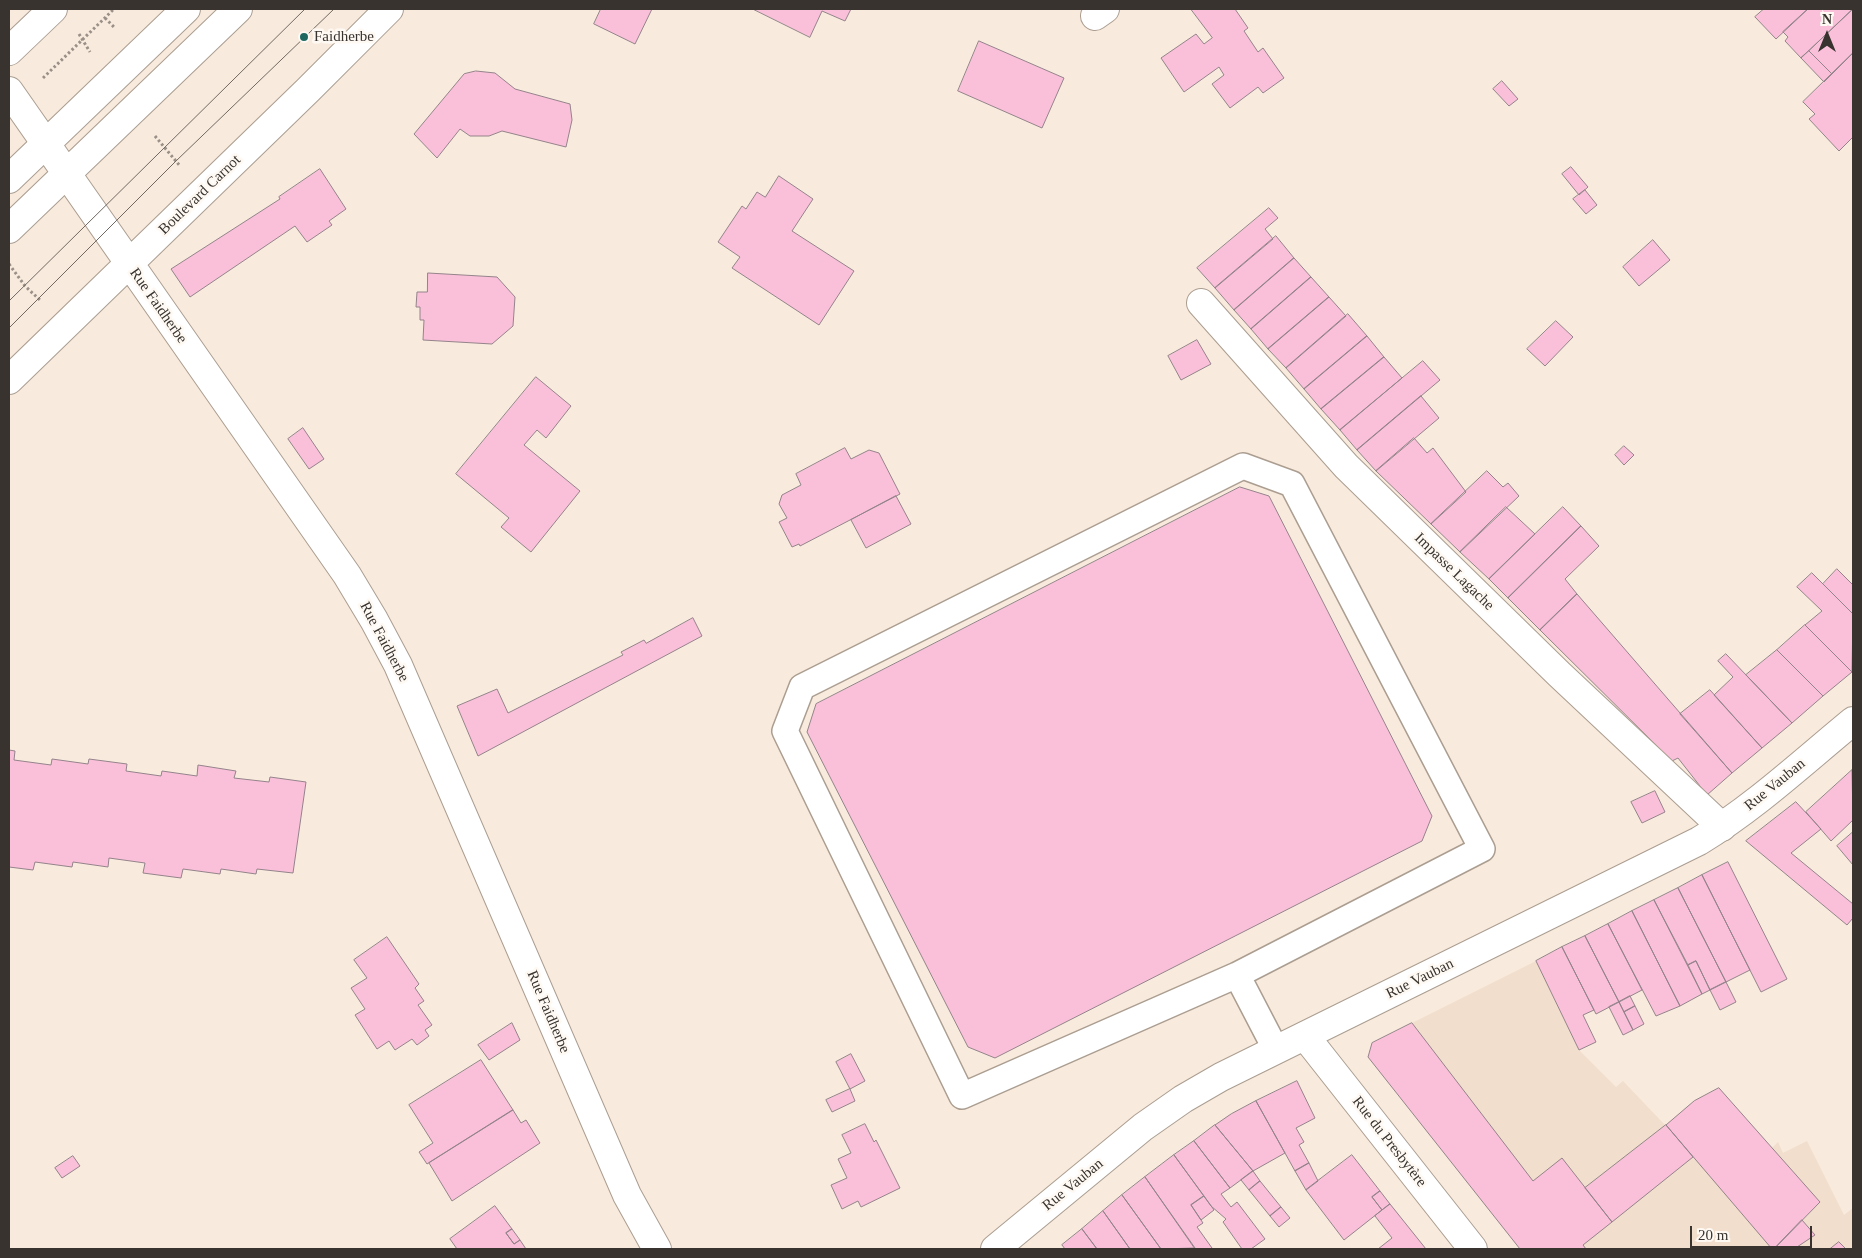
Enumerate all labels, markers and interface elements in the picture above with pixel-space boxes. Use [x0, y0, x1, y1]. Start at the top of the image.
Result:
north arrow [1802, 10, 1852, 60]
text: N [1822, 12, 1832, 27]
place label: Faidherbe [314, 28, 374, 46]
marker: Faidherbe [298, 31, 310, 43]
street label: Boulevard Carnot [155, 151, 245, 239]
street label: Rue Faidherbe [125, 265, 191, 347]
street label: Impasse Lagache [1410, 530, 1498, 614]
street label: Rue Faidherbe [355, 599, 413, 685]
street label: Rue Vauban [1741, 755, 1809, 815]
street label: Rue Vauban [1383, 955, 1457, 1003]
street label: Rue Faidherbe [523, 968, 573, 1056]
street label: Rue du Presbytère [1348, 1093, 1430, 1191]
street label: Rue Vauban [1039, 1155, 1107, 1215]
scale bar [1692, 1216, 1814, 1248]
text: 20 m [1698, 1227, 1728, 1243]

